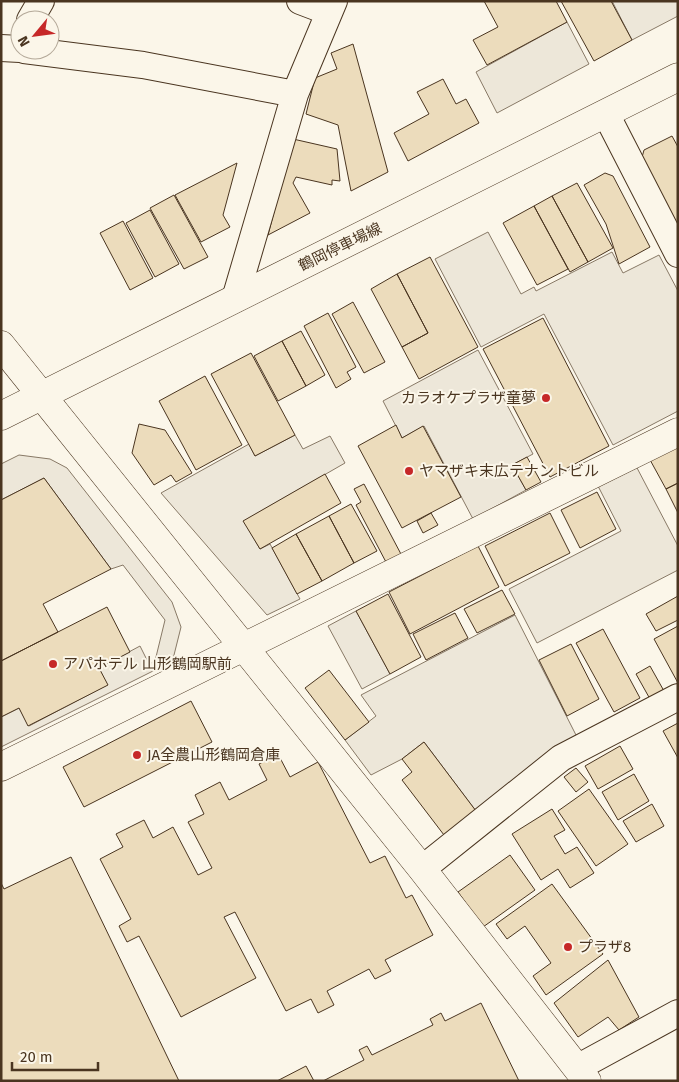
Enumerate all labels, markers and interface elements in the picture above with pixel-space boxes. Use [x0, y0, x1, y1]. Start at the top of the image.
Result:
north arrow [10, 10, 60, 60]
text: N [14, 33, 34, 49]
street label: 鶴岡停車場線 [296, 219, 384, 275]
place label: カラオケプラザ童夢 [401, 389, 536, 407]
marker: カラオケプラザ童夢 [540, 392, 552, 404]
place label: ヤマザキ末広テナントビル [419, 462, 599, 480]
marker: ヤマザキ末広テナントビル [403, 465, 415, 477]
place label: アパホテル 山形鶴岡駅前 [63, 655, 232, 673]
marker: アパホテル 山形鶴岡駅前 [47, 658, 59, 670]
place label: JA全農山形鶴岡倉庫 [147, 746, 280, 764]
marker: JA全農山形鶴岡倉庫 [131, 749, 143, 761]
place label: プラザ8 [578, 938, 631, 956]
marker: プラザ8 [562, 941, 574, 953]
scale bar [12, 1040, 99, 1072]
text: 20 m [20, 1048, 53, 1066]

